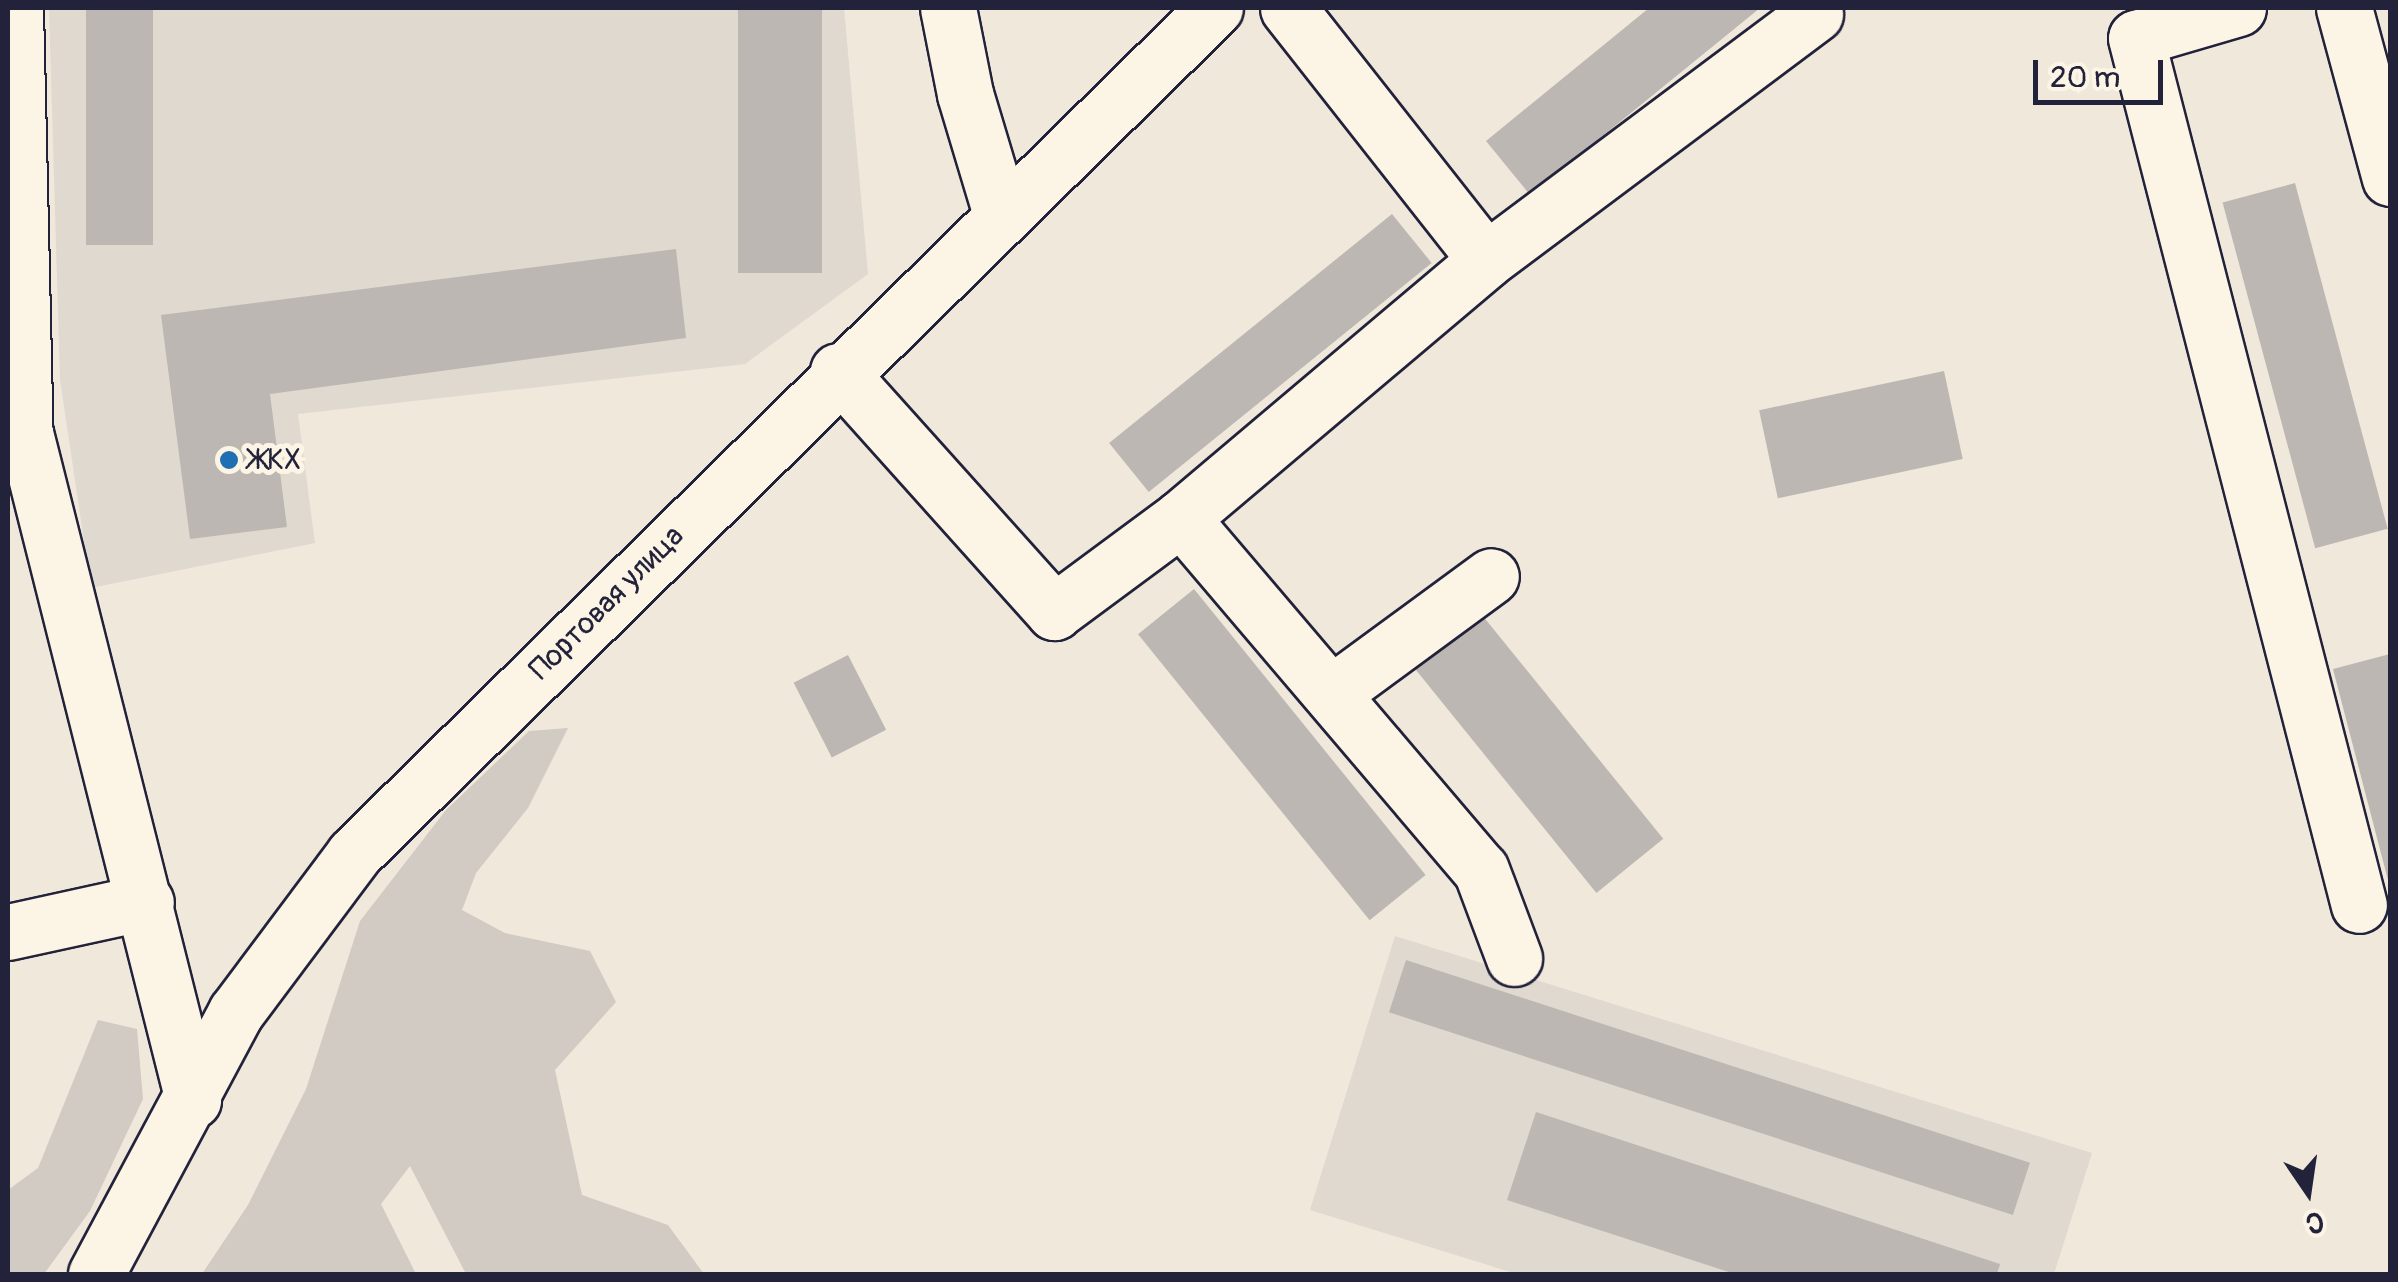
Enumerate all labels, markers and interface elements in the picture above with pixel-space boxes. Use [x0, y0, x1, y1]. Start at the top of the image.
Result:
scale bar [2038, 40, 2168, 102]
text: 20 m [2050, 59, 2120, 96]
place label: ЖКХ [249, 442, 300, 478]
marker: ЖКХ [218, 449, 240, 471]
street label: Портовая улица [522, 518, 692, 688]
north arrow [2258, 1142, 2358, 1242]
text: С [2303, 1203, 2327, 1241]

